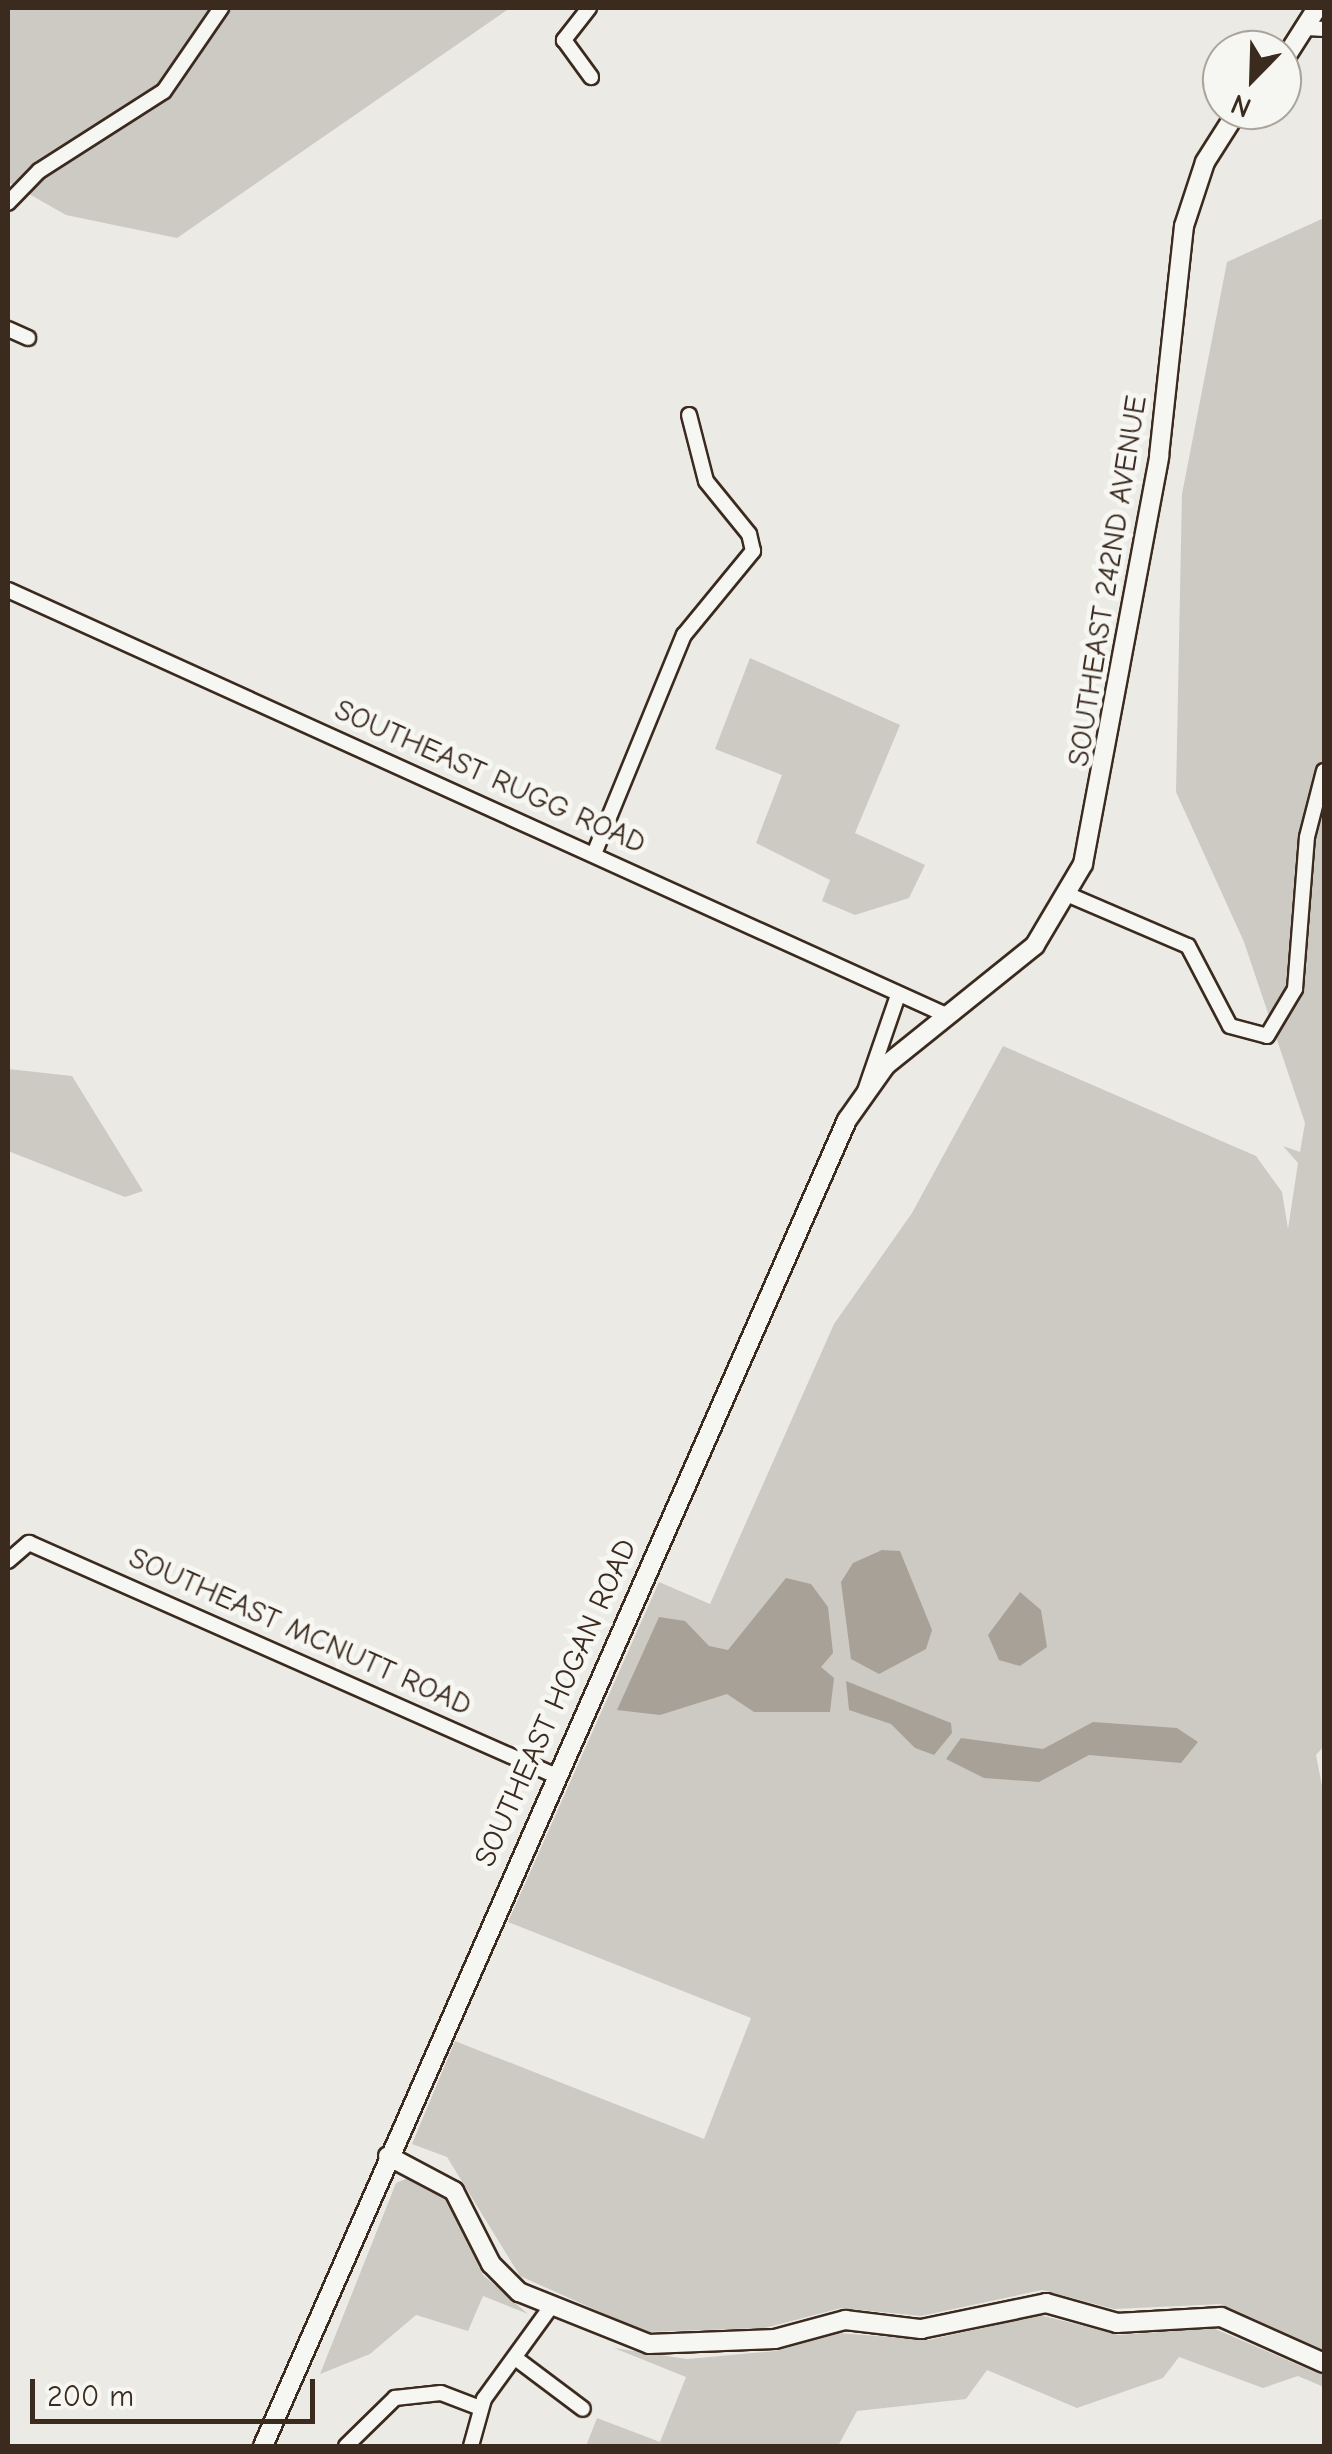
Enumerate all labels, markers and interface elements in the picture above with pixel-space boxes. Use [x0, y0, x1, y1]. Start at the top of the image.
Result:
north arrow [1202, 30, 1302, 130]
text: N [1226, 87, 1256, 124]
street label: SOUTHEAST 242ND AVENUE [1061, 393, 1155, 769]
street label: SOUTHEAST RUGG ROAD [329, 692, 651, 862]
street label: SOUTHEAST HOGAN ROAD [467, 1534, 645, 1872]
street label: SOUTHEAST MCNUTT ROAD [123, 1540, 477, 1724]
scale bar [35, 2359, 320, 2421]
text: 200 m [47, 2379, 134, 2414]

